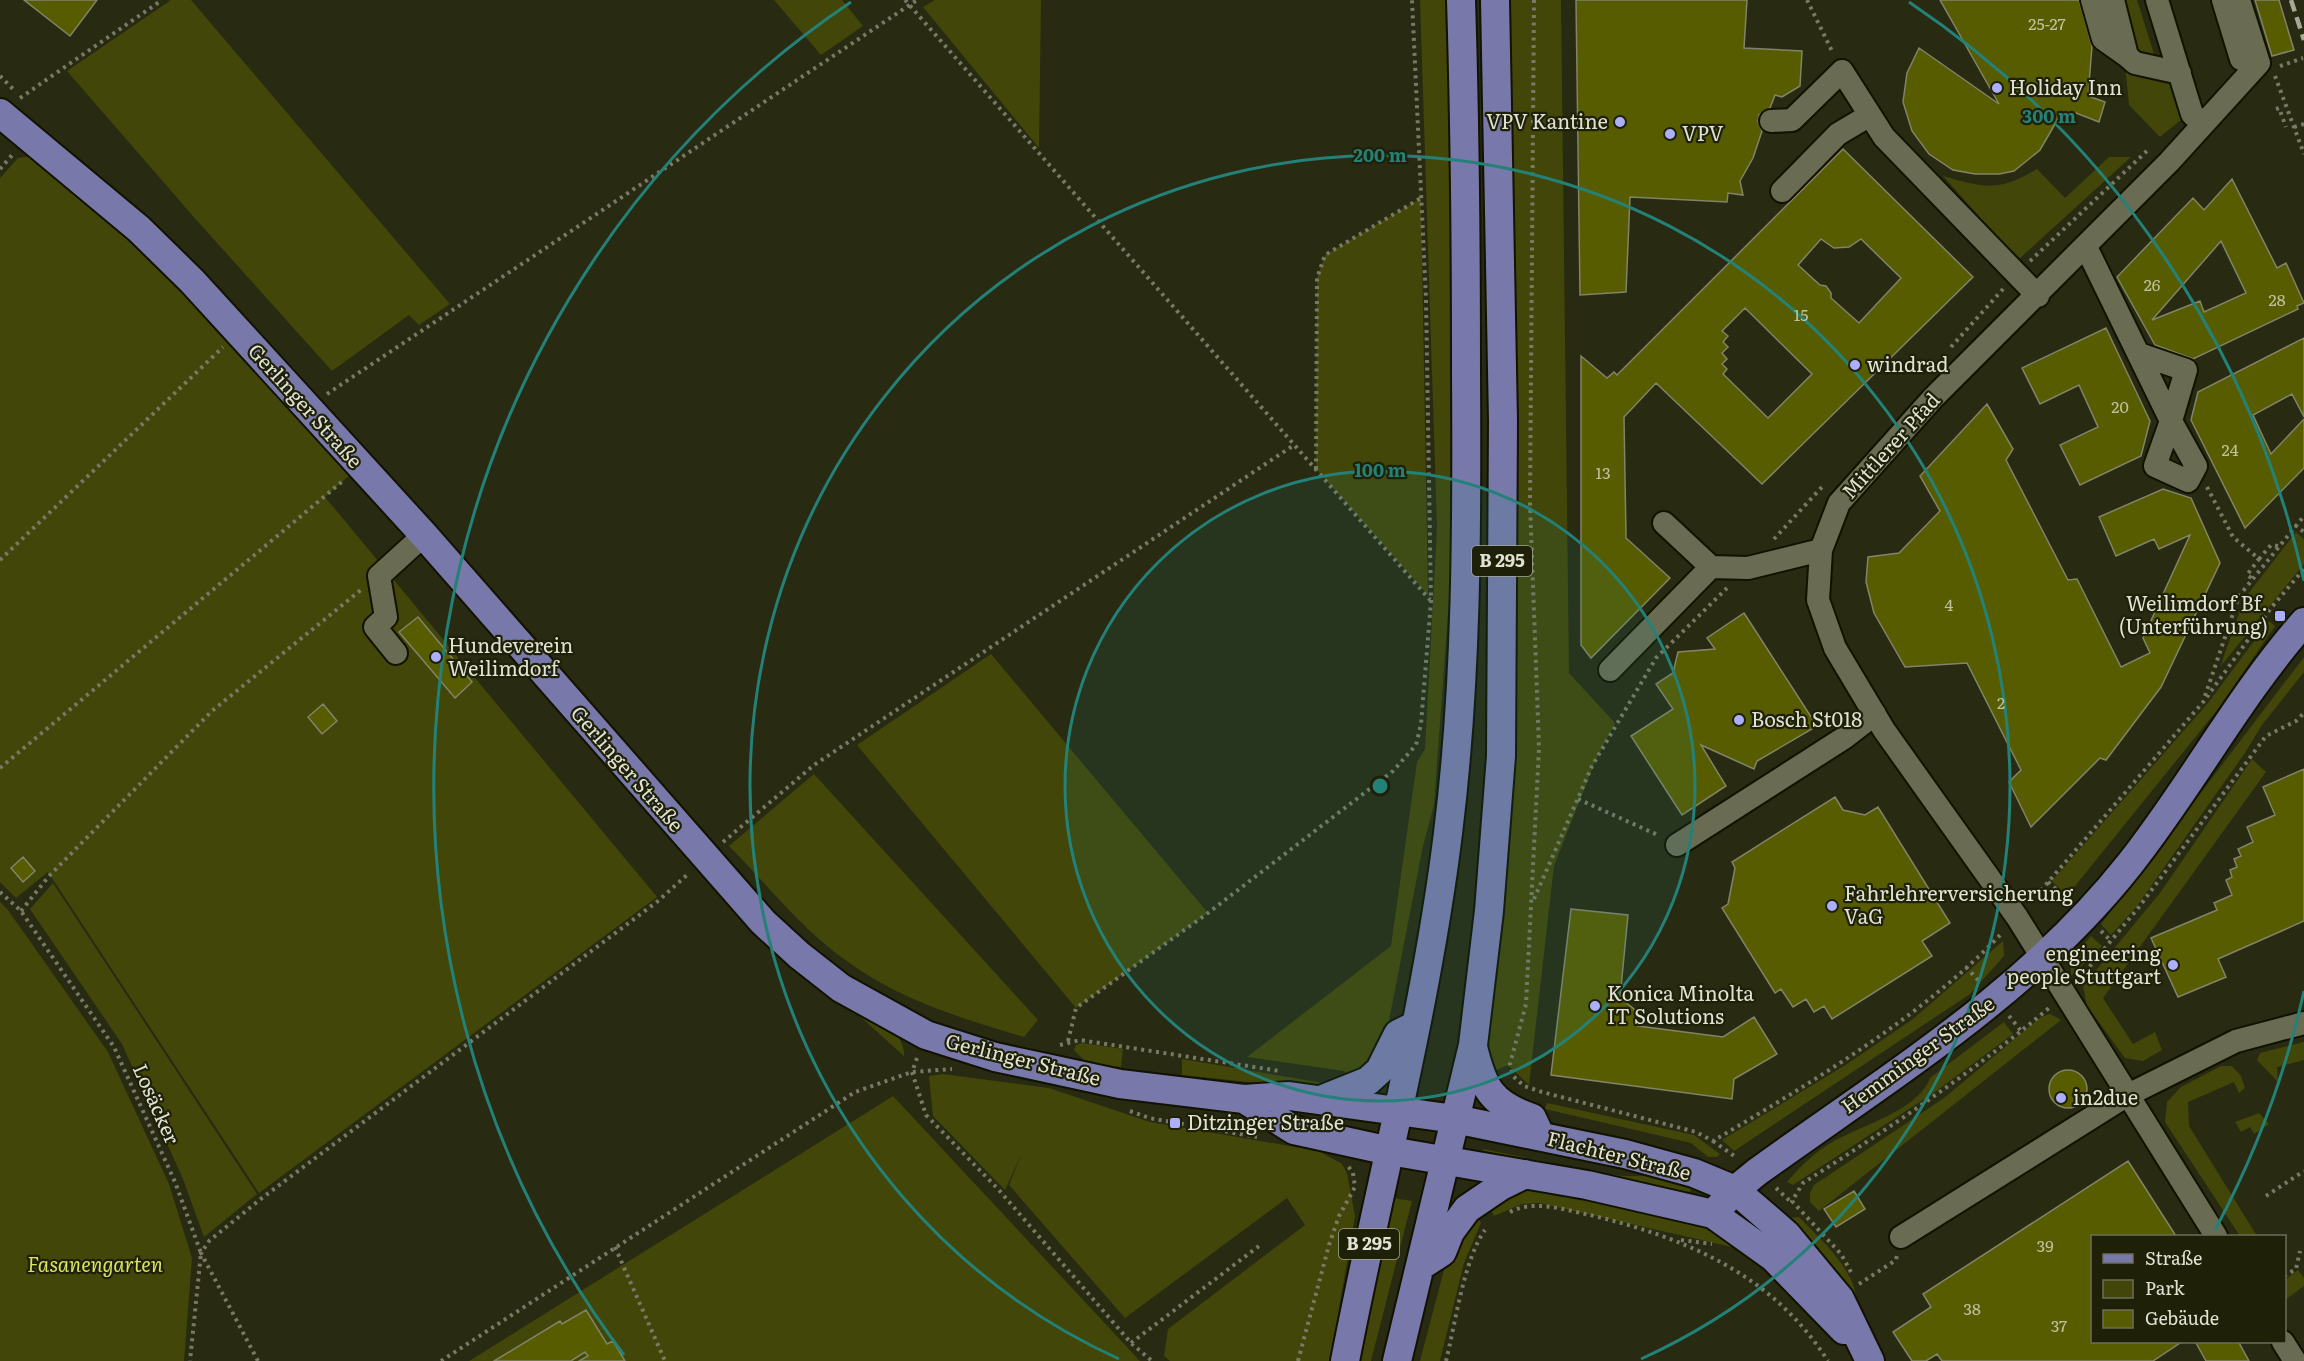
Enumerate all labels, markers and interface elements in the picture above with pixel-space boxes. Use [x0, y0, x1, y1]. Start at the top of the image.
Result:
house number: 25-27 [2028, 11, 2066, 35]
place label: Holiday Inn [2009, 71, 2122, 101]
marker: Holiday Inn [1990, 81, 2004, 95]
text: 300 m [2022, 102, 2076, 129]
place label: VPV Kantine [1486, 105, 1608, 135]
marker: VPV Kantine [1613, 115, 1627, 129]
place label: VPV [1682, 117, 1724, 147]
marker: VPV [1663, 127, 1677, 141]
text: 200 m [1353, 141, 1407, 168]
house number: 26 [2144, 272, 2161, 296]
house number: 28 [2269, 287, 2286, 311]
house number: 15 [1794, 302, 1808, 326]
street label: Gerlinger Straße [242, 336, 371, 474]
place label: windrad [1867, 348, 1948, 378]
marker: windrad [1848, 358, 1862, 372]
street label: Mittlerer Pfad [1833, 385, 1946, 505]
house number: 20 [2111, 394, 2129, 418]
house number: 24 [2222, 437, 2239, 461]
text: 100 m [1354, 456, 1406, 483]
house number: 13 [1595, 460, 1611, 484]
road number: B 295 [1472, 546, 1532, 576]
place label: Weilimdorf Bf. (Unterführung) [2119, 587, 2268, 640]
house number: 4 [1945, 592, 1954, 616]
marker: Weilimdorf Bf. (Unterführung) [2273, 609, 2287, 623]
place label: Hundeverein Weilimdorf [448, 629, 573, 682]
marker: Hundeverein Weilimdorf [429, 650, 443, 664]
house number: 2 [1997, 690, 2005, 714]
street label: Gerlinger Straße [565, 698, 692, 837]
place label: Bosch St018 [1751, 703, 1862, 733]
marker: Bosch St018 [1732, 713, 1746, 727]
centre of rings [1370, 776, 1390, 796]
place label: Fahrlehrerversicherung VaG [1844, 877, 2074, 930]
marker: Fahrlehrerversicherung VaG [1825, 899, 1839, 913]
place label: engineering people Stuttgart [2007, 937, 2162, 990]
marker: engineering people Stuttgart [2166, 958, 2180, 972]
place label: Konica Minolta IT Solutions [1607, 977, 1754, 1030]
street label: Hemminger Straße [1834, 987, 2000, 1119]
marker: Konica Minolta IT Solutions [1588, 999, 1602, 1013]
street label: Gerlinger Straße [943, 1024, 1104, 1092]
street label: Losäcker [127, 1058, 189, 1149]
place label: in2due [2073, 1081, 2138, 1111]
marker: in2due [2054, 1091, 2068, 1105]
place label: Ditzinger Straße [1187, 1106, 1344, 1136]
marker: Ditzinger Straße [1168, 1116, 1182, 1130]
street label: Flachter Straße [1545, 1122, 1694, 1186]
road number: B 295 [1339, 1229, 1399, 1259]
house number: 39 [2036, 1233, 2054, 1257]
legend [2091, 1235, 2286, 1343]
text: Straße [2145, 1244, 2202, 1271]
park label: Fasanengarten [27, 1248, 163, 1278]
text: Park [2145, 1274, 2186, 1301]
house number: 38 [1963, 1296, 1981, 1320]
text: Gebäude [2145, 1304, 2219, 1331]
house number: 37 [2051, 1313, 2067, 1337]

